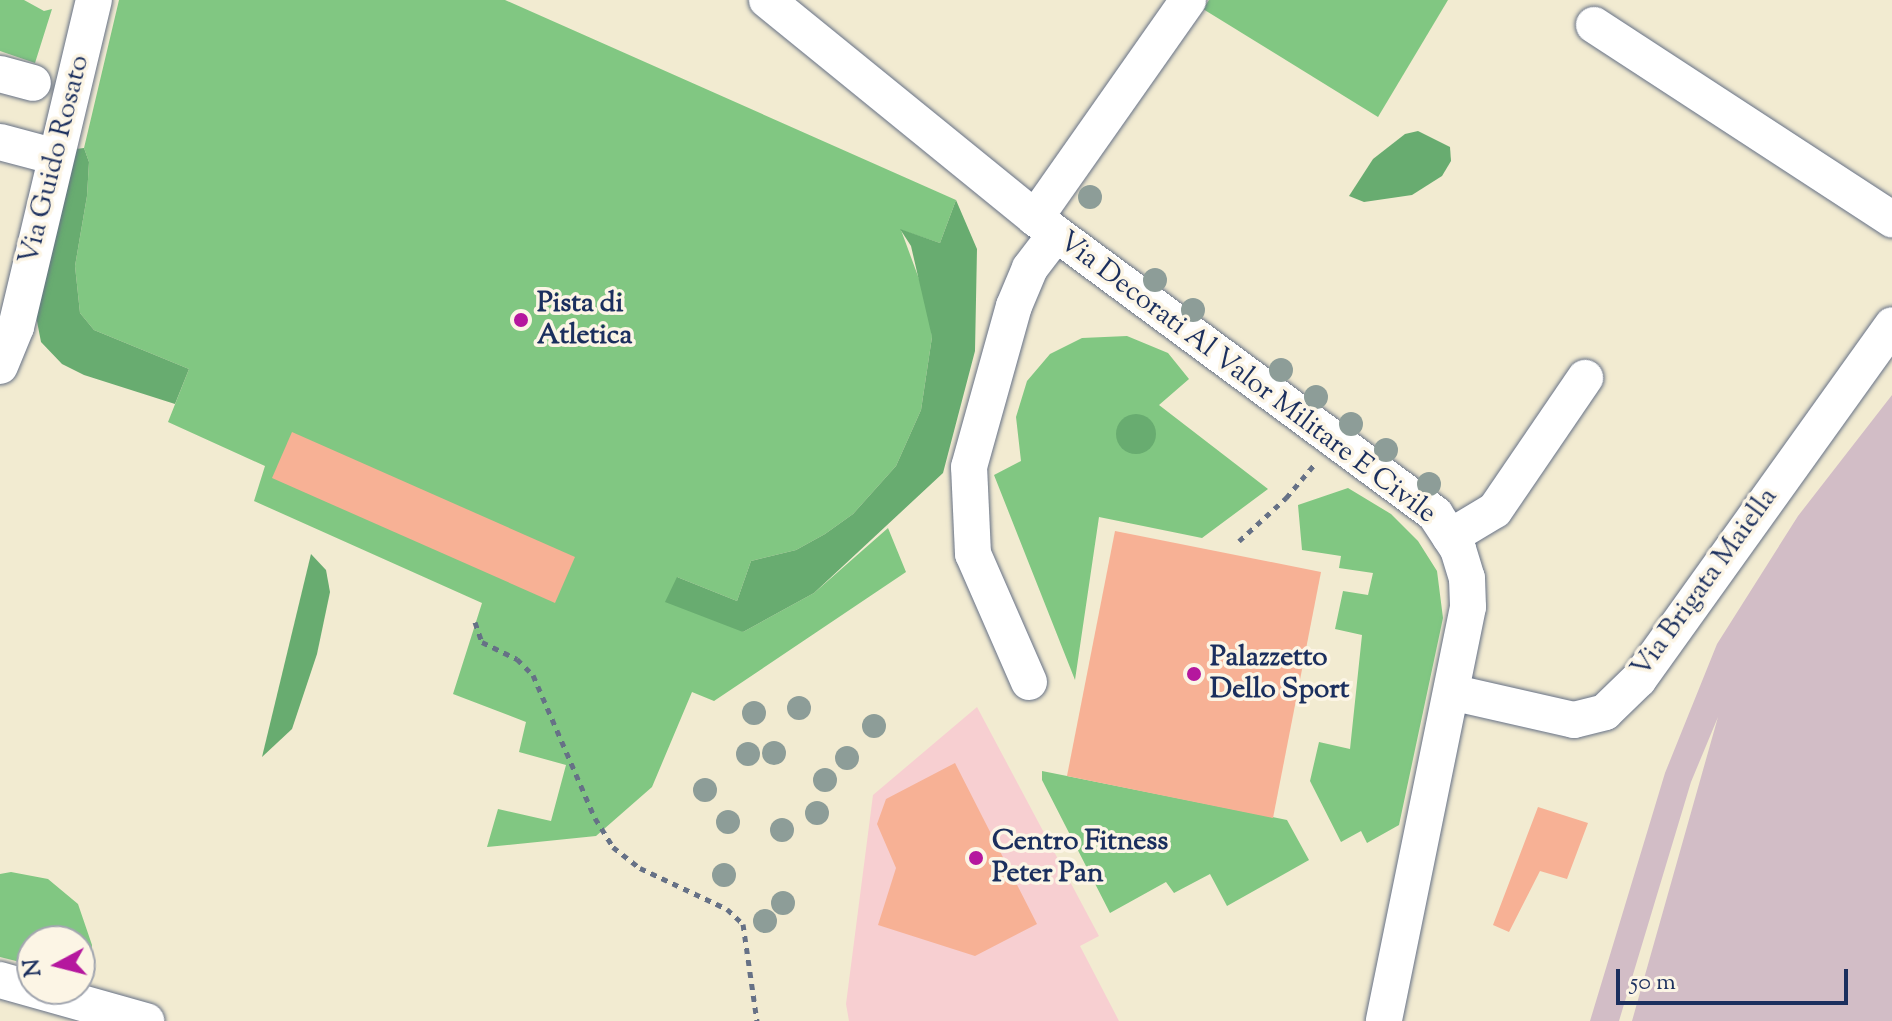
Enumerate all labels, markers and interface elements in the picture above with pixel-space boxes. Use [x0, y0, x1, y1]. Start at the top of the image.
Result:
street label: Via Guido Rosato [13, 52, 97, 268]
street label: Via Decorati Al Valor Militare E Civile [1052, 225, 1442, 531]
place label: Pista di Atletica [537, 287, 632, 353]
marker: Pista di Atletica [512, 311, 530, 329]
street label: Via Brigata Maiella [1625, 482, 1785, 684]
place label: Palazzetto Dello Sport [1210, 641, 1349, 707]
marker: Palazzetto Dello Sport [1185, 665, 1203, 683]
place label: Centro Fitness Peter Pan [992, 825, 1168, 891]
marker: Centro Fitness Peter Pan [967, 849, 985, 867]
north arrow [16, 925, 96, 1005]
scale bar [1620, 953, 1852, 1003]
text: N [17, 957, 51, 978]
text: 50 m [1630, 966, 1676, 1000]

